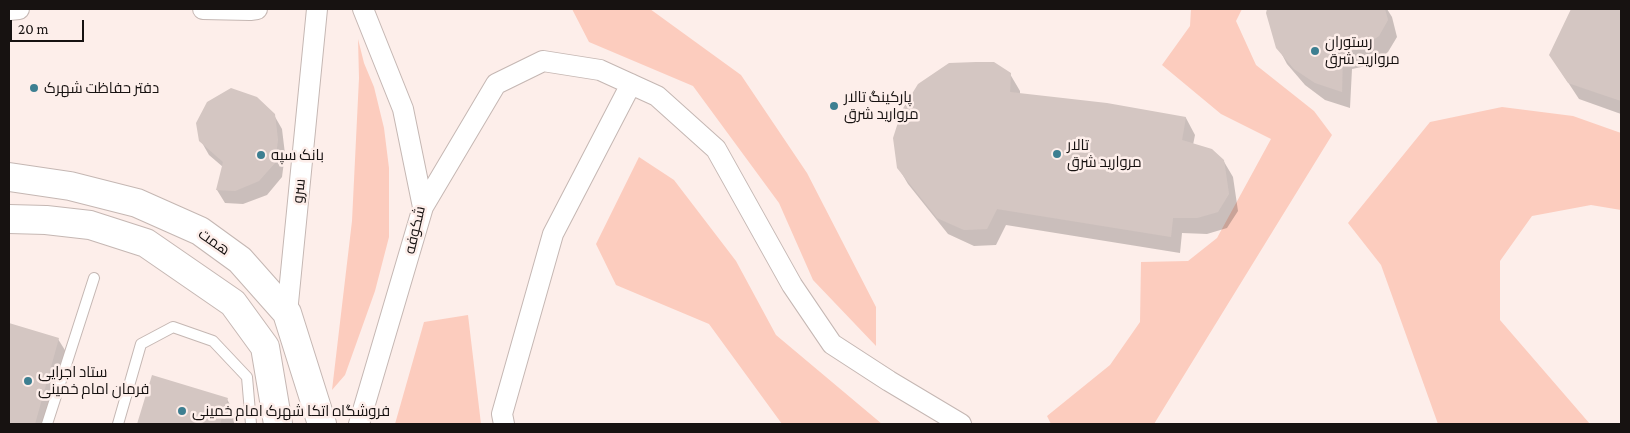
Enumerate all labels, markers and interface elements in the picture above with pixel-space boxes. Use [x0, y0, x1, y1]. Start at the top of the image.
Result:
scale bar [12, 10, 86, 42]
text: 20 m [18, 21, 49, 37]
place label: رستوران مروارید شرق [1325, 33, 1400, 68]
marker: رستوران مروارید شرق [1309, 45, 1321, 57]
place label: دفتر حفاظت شهرک [44, 79, 159, 97]
marker: دفتر حفاظت شهرک [28, 82, 40, 94]
place label: پارکینگ تالار مروارید شرق [844, 88, 919, 123]
marker: پارکینگ تالار مروارید شرق [828, 100, 840, 112]
place label: تالار مروارید شرق [1067, 136, 1142, 171]
place label: بانک سپه [271, 146, 324, 164]
marker: تالار مروارید شرق [1051, 148, 1063, 160]
marker: بانک سپه [255, 149, 267, 161]
street label: سرو [289, 178, 309, 204]
street label: شکوفه [401, 204, 429, 256]
street label: همت [195, 225, 233, 259]
place label: ستاد اجرایی فرمان امام خمینی [38, 363, 149, 398]
marker: ستاد اجرایی فرمان امام خمینی [22, 375, 34, 387]
place label: فروشگاه اتکا شهرک امام خمینی [192, 402, 390, 420]
marker: فروشگاه اتکا شهرک امام خمینی [176, 405, 188, 417]

